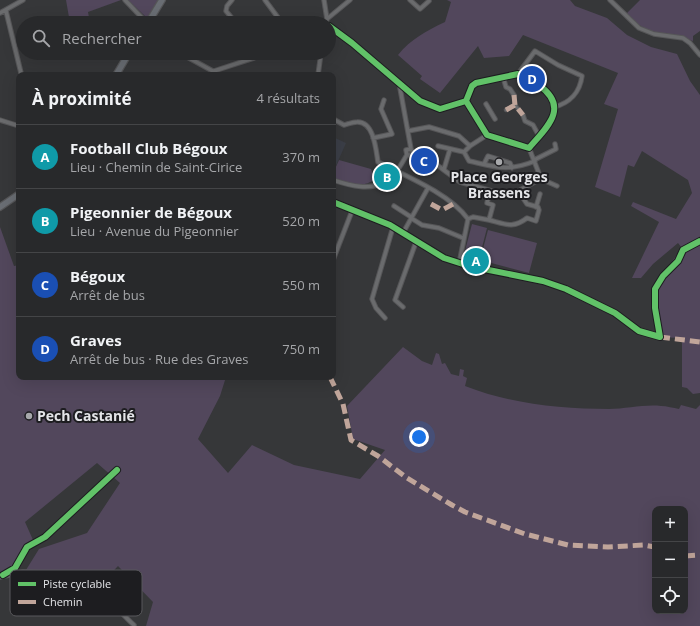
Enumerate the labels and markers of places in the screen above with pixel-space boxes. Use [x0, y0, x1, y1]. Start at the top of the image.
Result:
pin: D [519, 64, 545, 94]
pin: C [411, 146, 437, 176]
marker: Place Georges Brassens [494, 157, 504, 167]
pin: B [374, 162, 400, 192]
place label: Place Georges Brassens [450, 167, 548, 202]
pin: A [463, 246, 489, 276]
place label: Pech Castanié [37, 406, 135, 425]
marker: Pech Castanié [24, 411, 34, 421]

